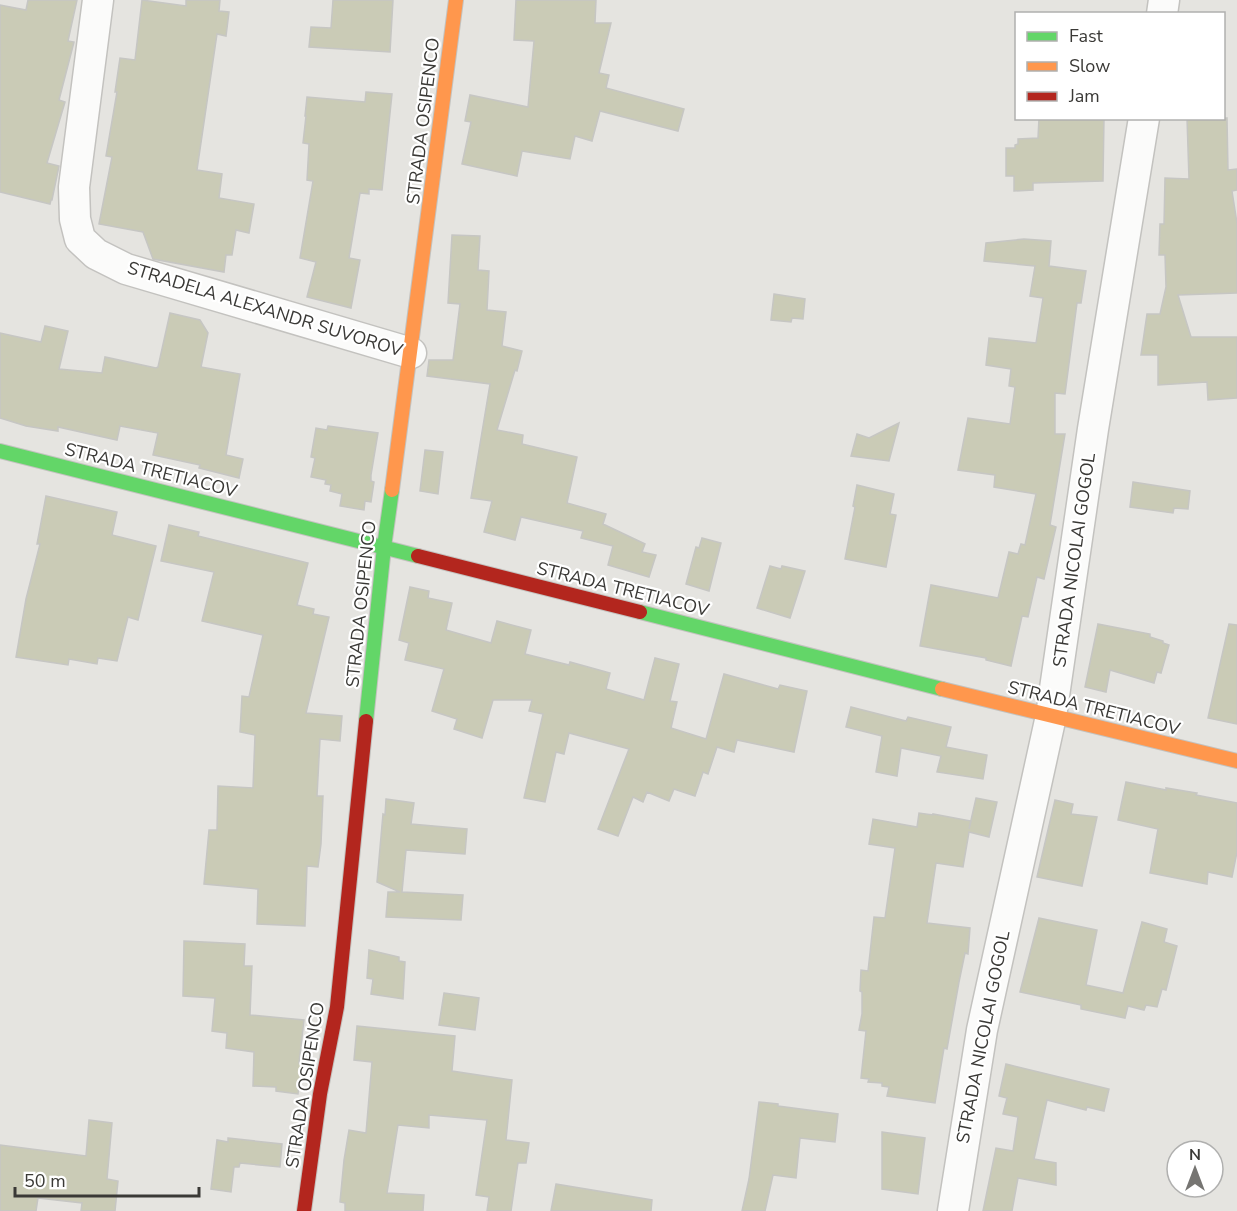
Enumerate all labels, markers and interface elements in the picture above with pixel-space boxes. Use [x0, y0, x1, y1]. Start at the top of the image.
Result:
legend [1015, 12, 1225, 120]
text: Fast [1069, 24, 1104, 48]
street label: STRADA OSIPENCO [401, 36, 445, 206]
text: Slow [1069, 54, 1110, 78]
text: Jam [1068, 84, 1100, 108]
street label: STRADELA ALEXANDR SUVOROV [124, 256, 406, 363]
street label: STRADA TRETIACOV [62, 437, 240, 503]
street label: STRADA NICOLAI GOGOL [1047, 451, 1101, 669]
street label: STRADA OSIPENCO [340, 519, 382, 689]
street label: STRADA TRETIACOV [534, 556, 712, 622]
street label: STRADA TRETIACOV [1005, 675, 1183, 741]
street label: STRADA NICOLAI GOGOL [951, 928, 1015, 1145]
street label: STRADA OSIPENCO [280, 1000, 330, 1170]
north arrow [1165, 1139, 1225, 1199]
text: N [1189, 1144, 1201, 1166]
scale bar [15, 1160, 200, 1198]
text: 50 m [24, 1169, 66, 1193]

